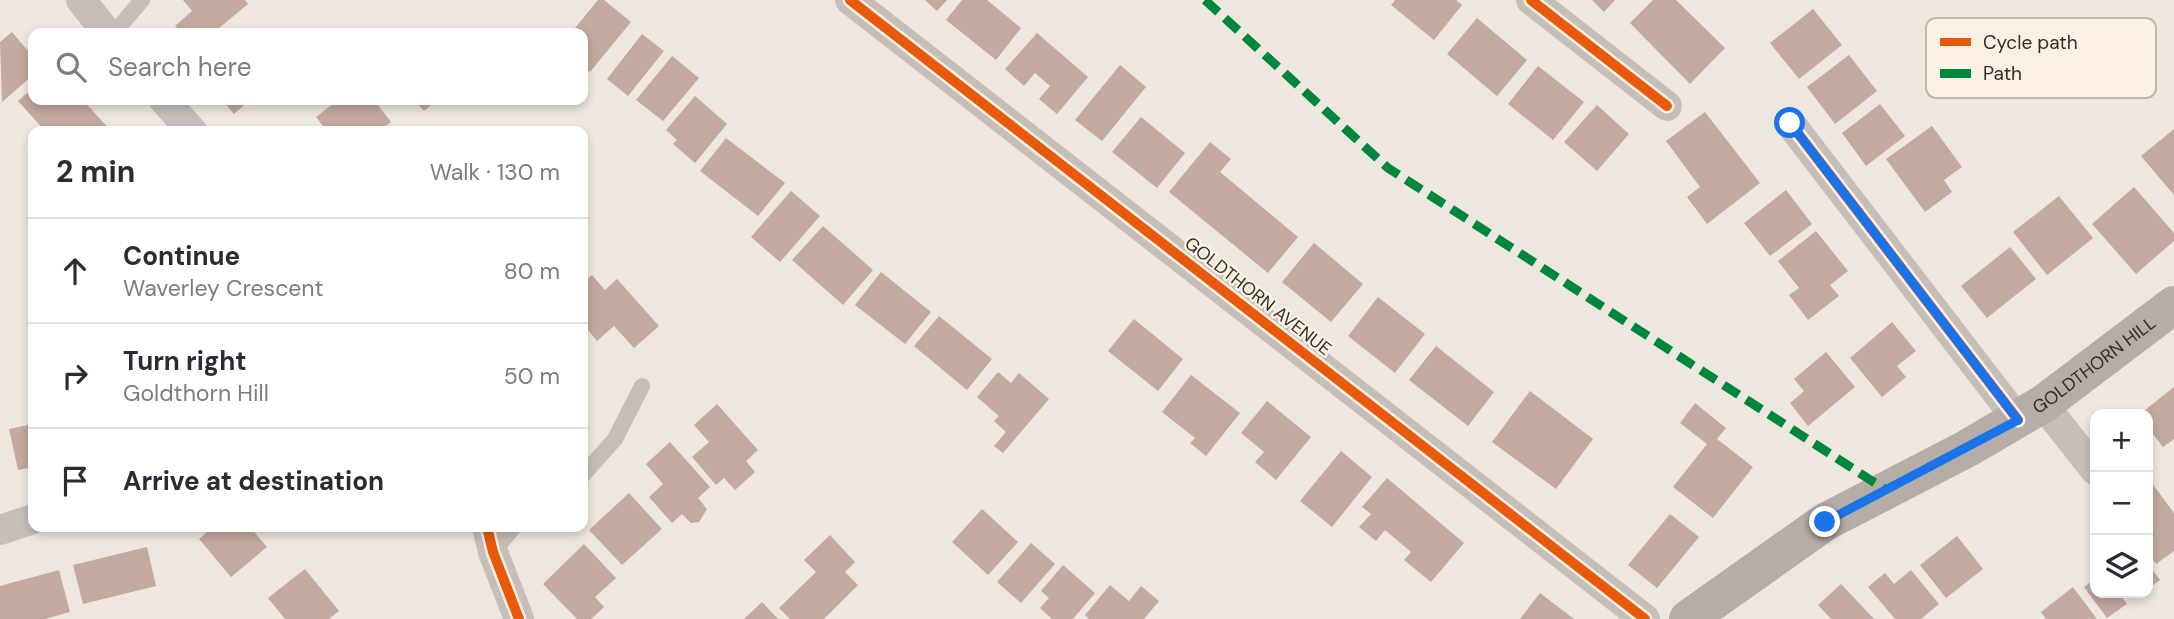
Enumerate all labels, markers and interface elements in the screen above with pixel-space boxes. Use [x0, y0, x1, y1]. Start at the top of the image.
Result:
legend [1926, 18, 2156, 98]
search box [28, 28, 588, 105]
text: Cycle path [1983, 30, 2078, 55]
icon: search [52, 48, 90, 86]
text: Search here [108, 50, 251, 84]
text: Path [1983, 61, 2022, 86]
route start [1774, 107, 1805, 138]
text: 2 min [56, 152, 135, 191]
text: Walk · 130 m [430, 157, 560, 187]
street label: GOLDTHORN AVENUE [1180, 231, 1336, 361]
text: Continue [123, 239, 240, 273]
icon: ahead [56, 252, 94, 290]
text: 80 m [504, 256, 560, 286]
text: Waverley Crescent [123, 273, 324, 303]
street label: GOLDTHORN HILL [2028, 311, 2161, 419]
text: Turn right [123, 344, 247, 378]
icon: right [56, 357, 94, 395]
text: 50 m [504, 361, 560, 391]
text: Goldthorn Hill [123, 378, 269, 408]
map controls [2090, 409, 2153, 598]
button: + [2090, 409, 2153, 472]
icon: arrive [56, 462, 94, 500]
text: Arrive at destination [123, 464, 384, 498]
button: − [2090, 472, 2153, 535]
route end [1809, 506, 1840, 537]
button: layers [2090, 535, 2153, 598]

